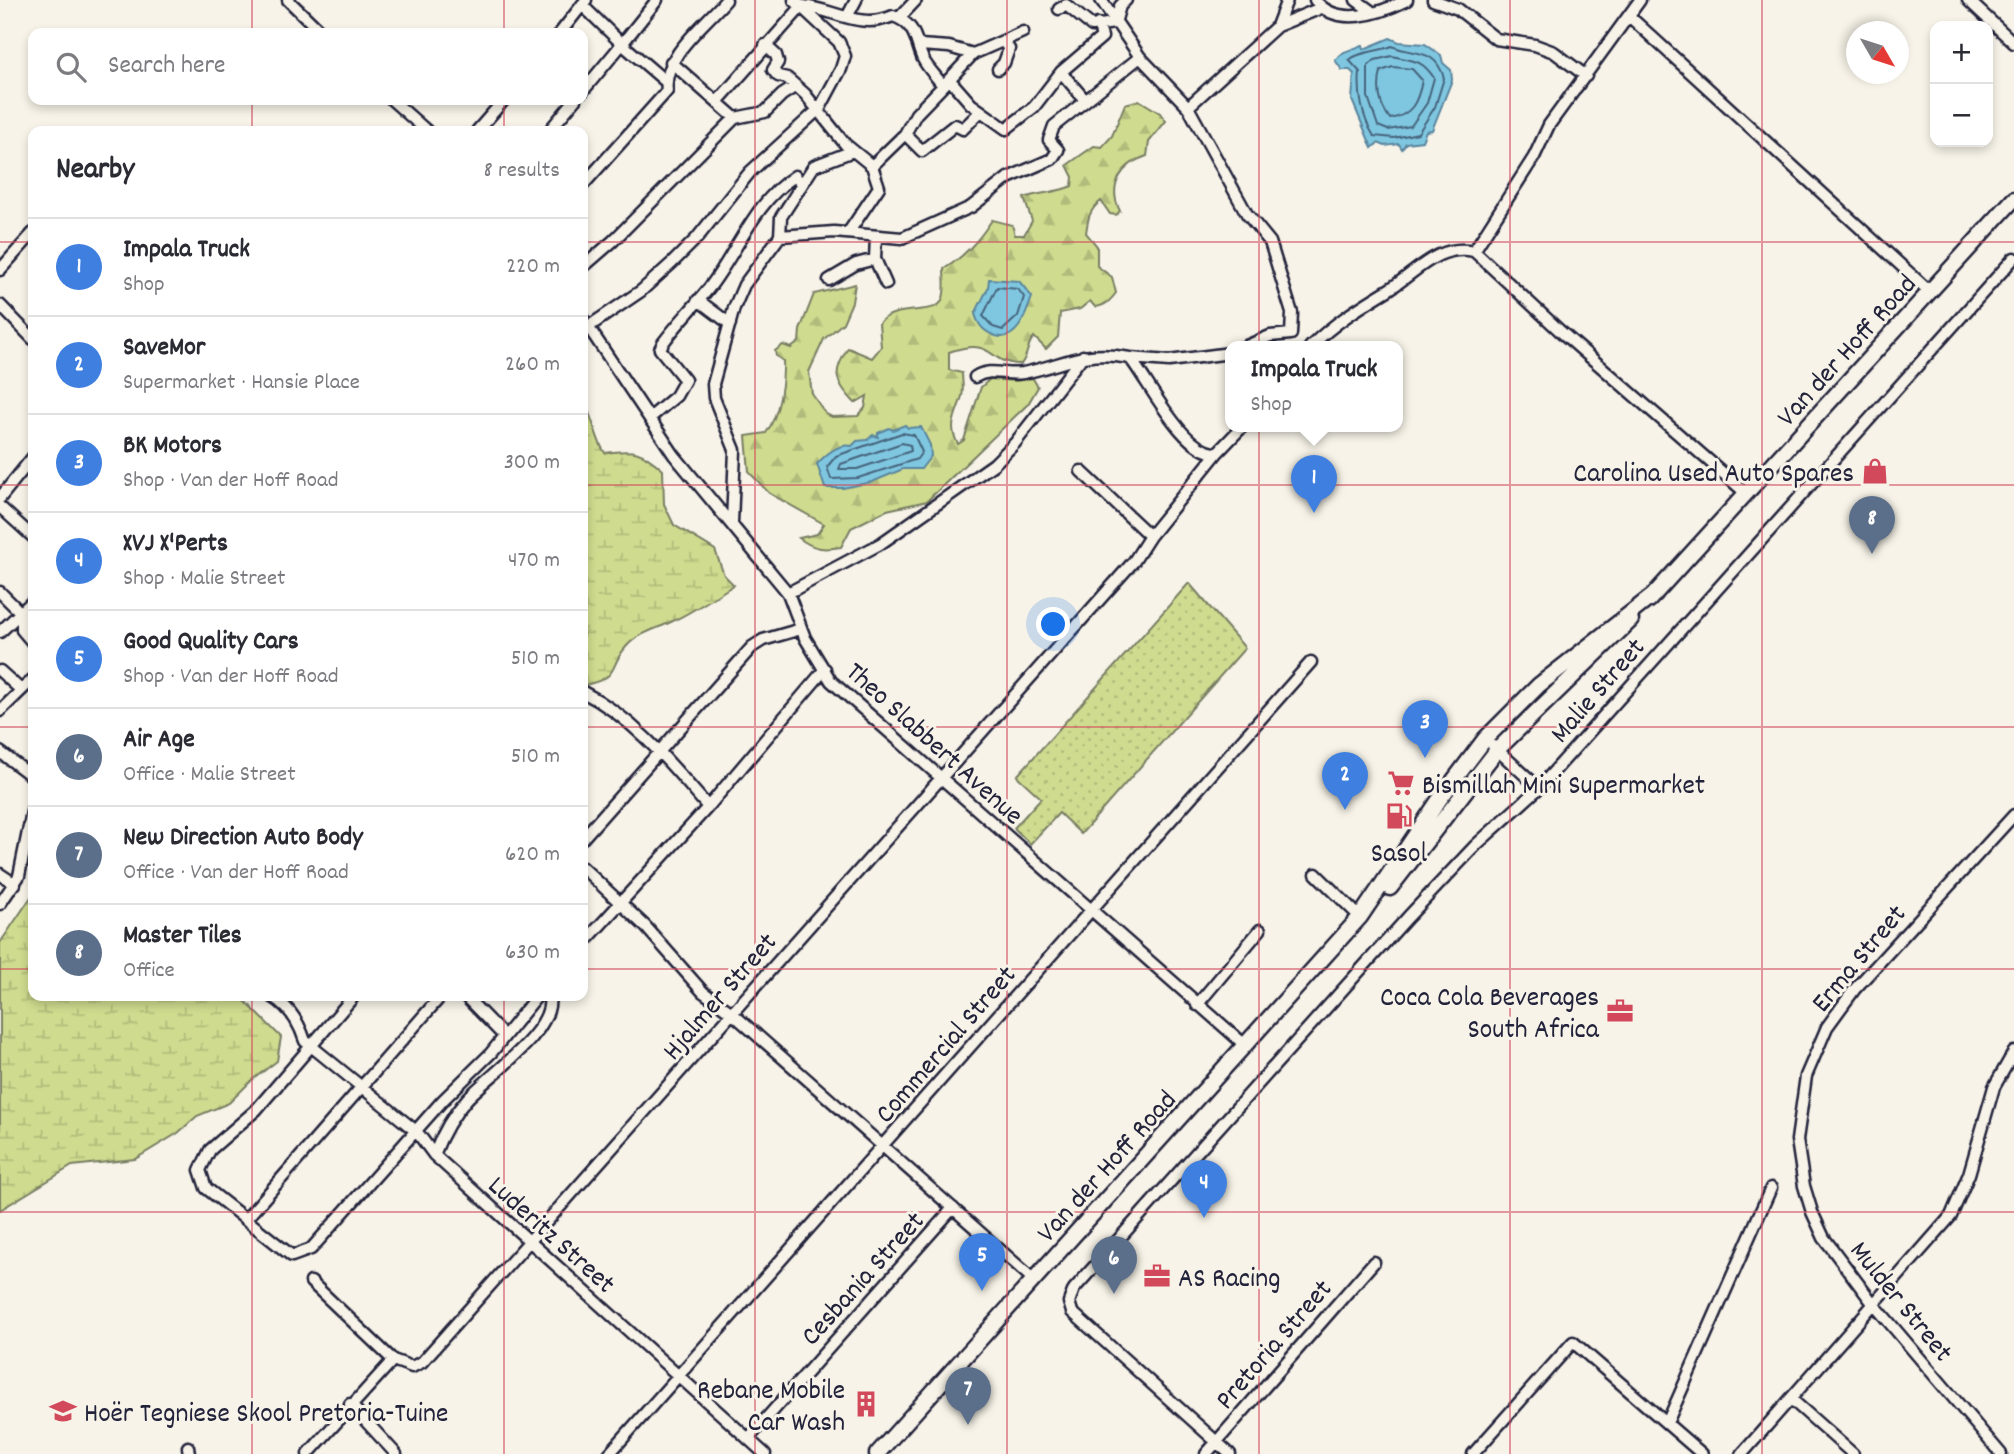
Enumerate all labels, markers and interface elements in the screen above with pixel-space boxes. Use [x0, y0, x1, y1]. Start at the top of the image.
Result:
north arrow [1846, 21, 1909, 84]
map controls [1930, 21, 1993, 147]
button: + [1930, 21, 1993, 84]
search box [28, 28, 588, 105]
icon: search [52, 48, 90, 86]
text: Search here [108, 48, 226, 85]
button: − [1930, 84, 1993, 147]
text: Nearby [56, 150, 134, 193]
text: 8 results [484, 155, 560, 188]
text: Impala Truck [123, 232, 250, 269]
text: 1 [76, 251, 82, 284]
text: 220 m [506, 251, 560, 284]
street label: Van der Hoff Road [1769, 267, 1928, 437]
text: Shop [123, 269, 165, 302]
text: SaveMor [123, 330, 205, 367]
popup [1225, 341, 1403, 432]
text: 2 [74, 349, 84, 382]
text: 260 m [505, 349, 560, 382]
text: Impala Truck [1251, 352, 1377, 389]
text: Supermarket · Hansie Place [123, 367, 360, 400]
text: Shop [1251, 389, 1292, 422]
text: BK Motors [123, 428, 222, 465]
text: 3 [74, 447, 84, 480]
text: 300 m [504, 447, 560, 480]
pin: 1 [1291, 455, 1337, 513]
place label: Carolina Used Auto Spares [1573, 456, 1854, 496]
shop icon: Carolina Used Auto Spares [1860, 456, 1890, 486]
text: Shop · Van der Hoff Road [123, 465, 339, 498]
pin: 8 [1849, 496, 1895, 554]
text: XVJ X'Perts [123, 526, 228, 563]
text: 4 [74, 545, 84, 578]
text: 470 m [508, 545, 560, 578]
text: Shop · Malie Street [123, 563, 286, 596]
your location [1036, 607, 1070, 641]
text: Good Quality Cars [123, 624, 299, 661]
street label: Malie Street [1543, 631, 1657, 754]
text: 5 [74, 643, 84, 676]
text: 510 m [511, 643, 560, 676]
street label: Theo Slabbert Avenue [835, 655, 1031, 837]
text: Shop · Van der Hoff Road [123, 661, 339, 694]
pin: 3 [1402, 700, 1448, 758]
text: Air Age [123, 722, 195, 759]
text: 6 [73, 741, 85, 774]
text: 510 m [511, 741, 560, 774]
pin: 2 [1322, 752, 1368, 810]
text: Office · Malie Street [123, 759, 296, 792]
supermarket icon: Bismillah Mini Supermarket [1386, 768, 1416, 798]
place label: Bismillah Mini Supermarket [1422, 768, 1705, 808]
fuel station icon: Sasol [1384, 801, 1414, 831]
text: New Direction Auto Body [123, 820, 363, 857]
place label: Sasol [1371, 836, 1428, 876]
text: 7 [75, 839, 83, 872]
text: 620 m [505, 839, 560, 872]
text: Office · Van der Hoff Road [123, 857, 349, 890]
street label: Erma Street [1804, 898, 1918, 1023]
text: Master Tiles [123, 918, 242, 955]
street label: Hjalmer Street [655, 926, 789, 1071]
text: 8 [74, 937, 84, 970]
text: 630 m [505, 937, 560, 970]
text: Office [123, 955, 175, 988]
street label: Commercial Street [868, 958, 1028, 1134]
place label: Coca Cola Beverages South Africa [1380, 980, 1600, 1052]
office icon: Coca Cola Beverages South Africa [1605, 996, 1635, 1026]
street label: Van der Hoff Road [1029, 1083, 1188, 1253]
pin: 4 [1181, 1160, 1227, 1218]
street label: Luderitz Street [477, 1168, 622, 1305]
street label: Cesbania Street [793, 1204, 936, 1356]
pin: 5 [959, 1233, 1005, 1291]
street label: Mulder Street [1838, 1234, 1960, 1372]
pin: 6 [1091, 1236, 1137, 1294]
office icon: AS Racing [1142, 1261, 1172, 1291]
place label: AS Racing [1178, 1261, 1280, 1301]
street label: Pretoria Street [1208, 1272, 1344, 1420]
pin: 7 [945, 1367, 991, 1425]
place label: Rebane Mobile Car Wash [697, 1373, 845, 1445]
building icon: Rebane Mobile Car Wash [851, 1389, 881, 1419]
school or university icon: Hoër Tegniese Skool Pretoria-Tuine [48, 1396, 78, 1426]
place label: Hoër Tegniese Skool Pretoria-Tuine [84, 1396, 448, 1436]

